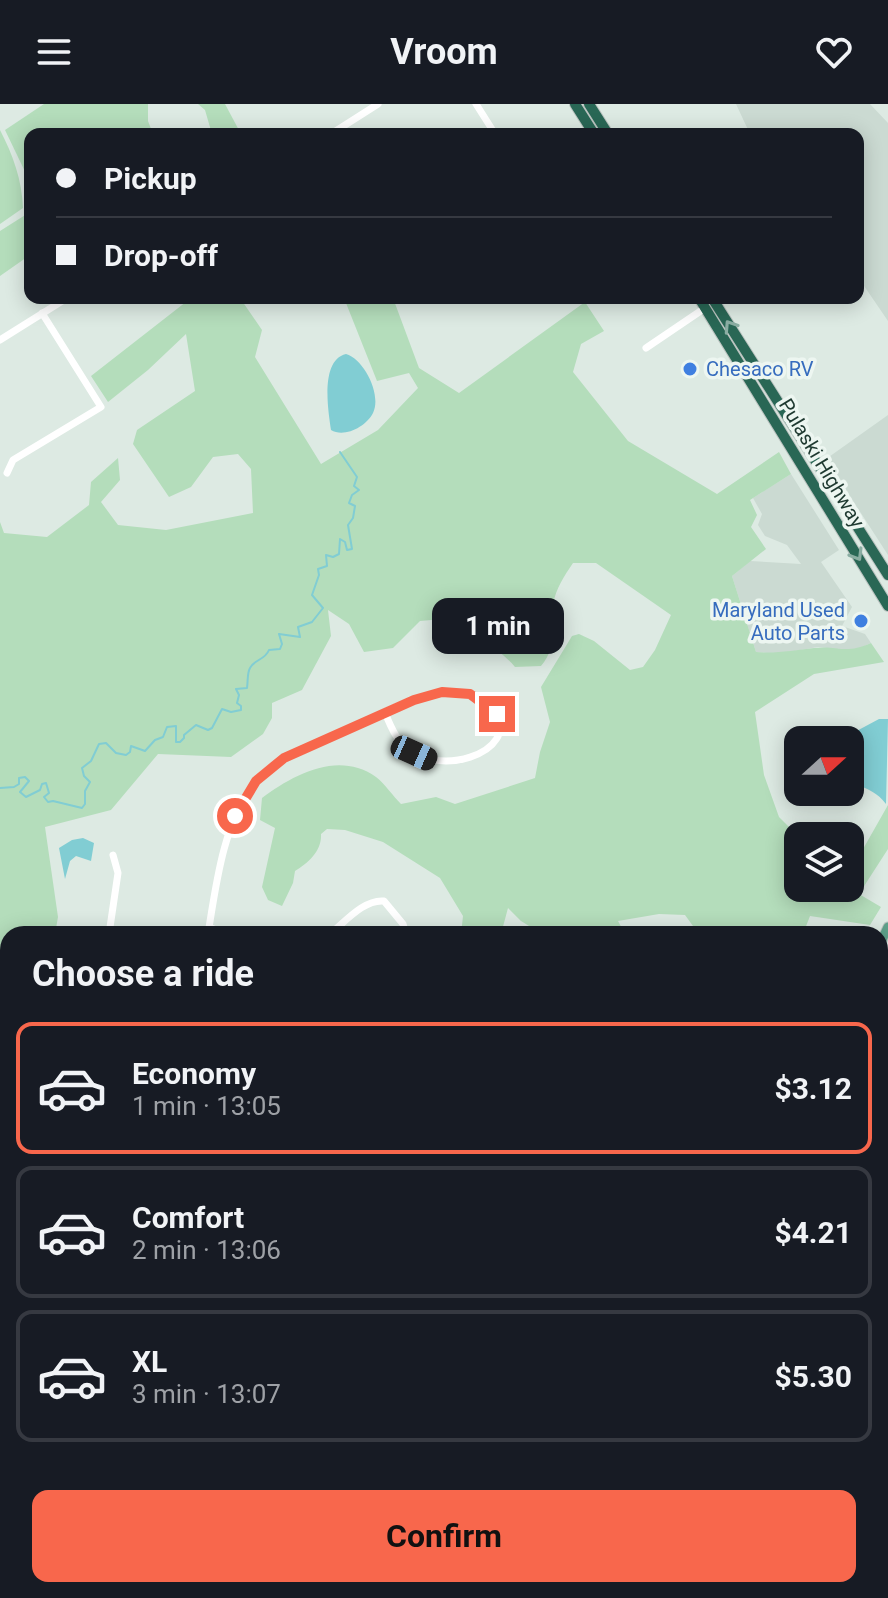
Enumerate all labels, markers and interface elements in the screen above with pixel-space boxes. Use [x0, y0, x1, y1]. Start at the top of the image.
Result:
icon: menu [32, 30, 76, 74]
icon: heart [812, 30, 856, 74]
text: Vroom [390, 31, 498, 73]
text: Pickup [104, 161, 197, 196]
text: Drop-off [104, 238, 218, 273]
one-way arrow [725, 321, 740, 335]
place label: Chesaco RV [706, 357, 814, 381]
marker: Chesaco RV [681, 360, 699, 378]
street label: Pulaski Highway [774, 394, 870, 532]
one-way arrow [847, 546, 863, 561]
callout: 1 min [431, 598, 563, 654]
place label: Maryland Used Auto Parts [712, 598, 845, 645]
text: 1 min [465, 611, 531, 641]
marker: Maryland Used Auto Parts [852, 612, 870, 630]
route end [479, 696, 515, 732]
north arrow [784, 726, 864, 806]
map controls [784, 726, 864, 902]
car [387, 732, 441, 774]
route start [217, 798, 253, 834]
button: layers [784, 822, 864, 902]
text: Choose a ride [32, 953, 254, 995]
icon: car [36, 1052, 108, 1124]
text: Economy [132, 1056, 256, 1091]
text: $3.12 [774, 1071, 852, 1106]
text: 1 min · 13:05 [132, 1091, 281, 1121]
icon: car [36, 1196, 108, 1268]
text: Comfort [132, 1200, 244, 1235]
text: $4.21 [774, 1215, 852, 1250]
text: 2 min · 13:06 [132, 1235, 281, 1265]
icon: car [36, 1340, 108, 1412]
text: XL [132, 1344, 167, 1379]
text: $5.30 [774, 1359, 852, 1394]
text: 3 min · 13:07 [132, 1379, 281, 1409]
button: Confirm [32, 1490, 856, 1582]

